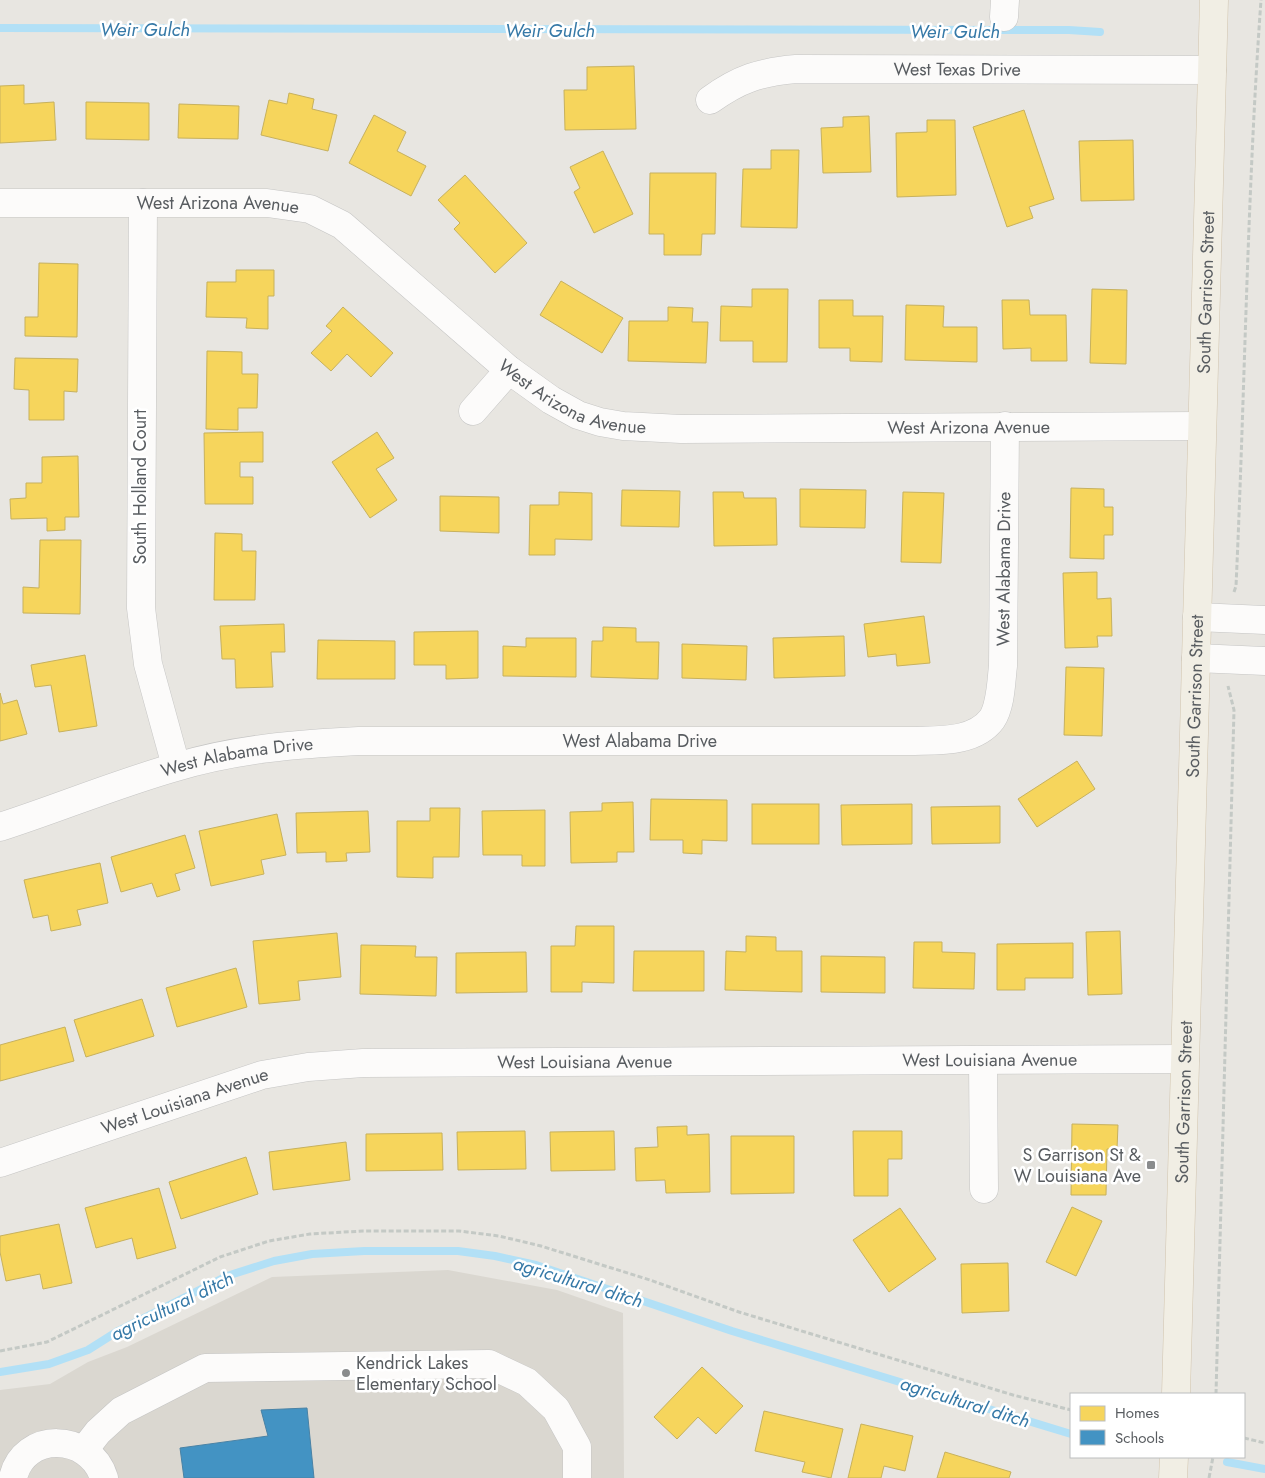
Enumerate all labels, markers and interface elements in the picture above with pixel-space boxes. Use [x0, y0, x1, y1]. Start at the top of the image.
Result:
water label: Weir Gulch [100, 16, 190, 43]
water label: Weir Gulch [505, 17, 595, 44]
water label: Weir Gulch [910, 18, 1000, 45]
street label: West Texas Drive [894, 56, 1021, 83]
street label: West Arizona Avenue [137, 190, 301, 220]
street label: South Garrison Street [1191, 210, 1221, 374]
street label: West Arizona Avenue [492, 353, 647, 440]
street label: South Holland Court [127, 409, 153, 565]
street label: West Arizona Avenue [887, 414, 1050, 441]
street label: West Alabama Drive [990, 492, 1017, 646]
street label: South Garrison Street [1180, 614, 1210, 778]
street label: West Alabama Drive [562, 728, 717, 754]
street label: West Alabama Drive [158, 731, 314, 784]
street label: South Garrison Street [1169, 1020, 1199, 1184]
street label: West Louisiana Avenue [902, 1047, 1077, 1073]
street label: West Louisiana Avenue [497, 1048, 672, 1075]
street label: West Louisiana Avenue [98, 1061, 270, 1141]
place label: S Garrison St & W Louisiana Ave [1014, 1142, 1141, 1189]
marker: S Garrison St & W Louisiana Ave [1145, 1159, 1157, 1171]
water label: agricultural ditch [510, 1250, 646, 1314]
water label: agricultural ditch [106, 1265, 238, 1347]
place label: Kendrick Lakes Elementary School [356, 1350, 497, 1397]
marker: Kendrick Lakes Elementary School [340, 1367, 352, 1379]
water label: agricultural ditch [897, 1370, 1033, 1434]
legend [1070, 1393, 1245, 1458]
text: Homes [1115, 1402, 1159, 1424]
text: Schools [1115, 1427, 1164, 1449]

